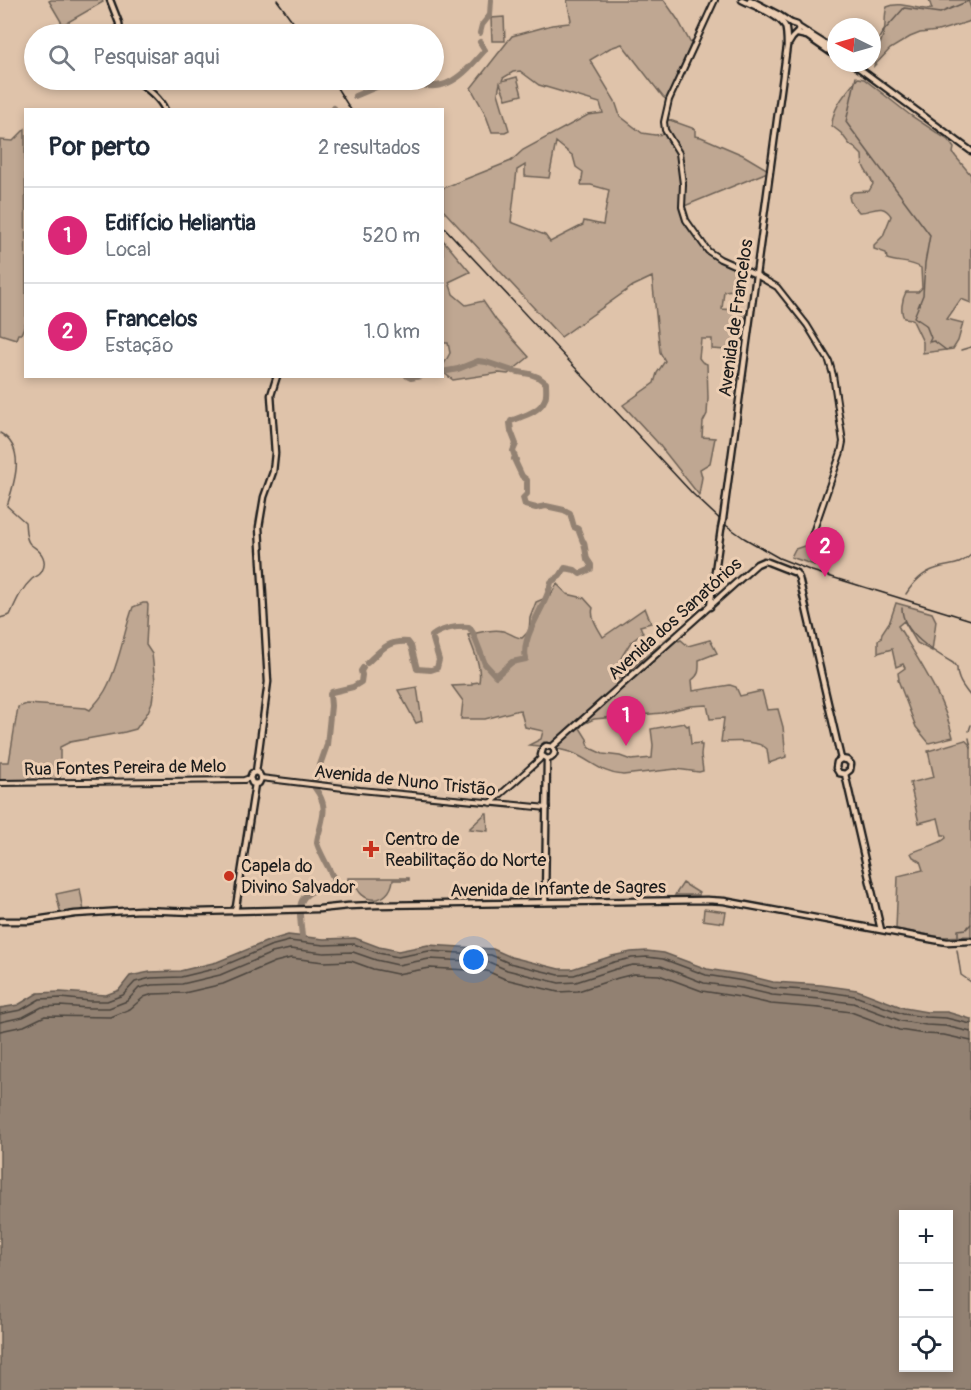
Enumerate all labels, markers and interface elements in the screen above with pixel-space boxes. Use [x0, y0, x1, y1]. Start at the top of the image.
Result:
north arrow [827, 18, 881, 72]
search box [24, 24, 444, 90]
icon: search [45, 41, 78, 74]
text: Pesquisar aqui [93, 43, 219, 71]
text: Por perto [48, 131, 150, 163]
text: 2 resultados [318, 135, 420, 160]
text: Edifício Heliantia [105, 209, 256, 237]
text: 1 [64, 223, 71, 248]
text: 520 m [362, 223, 420, 248]
text: Local [105, 237, 151, 262]
street label: Avenida de Francelos [714, 238, 758, 398]
text: Francelos [105, 305, 197, 333]
text: 2 [62, 319, 73, 344]
text: 1.0 km [364, 319, 420, 344]
text: Estação [105, 333, 173, 358]
pin: 2 [806, 528, 844, 577]
street label: Avenida dos Sanatórios [603, 553, 747, 685]
pin: 1 [606, 696, 646, 746]
street label: Rua Fontes Pereira de Melo [24, 755, 227, 781]
street label: Avenida de Nuno Tristão [313, 760, 497, 802]
place label: Centro de Reabilitação do Norte [385, 828, 547, 872]
marker: Centro de Reabilitação do Norte [362, 840, 380, 858]
place label: Capela do Divino Salvador [241, 855, 356, 899]
marker: Capela do Divino Salvador [222, 869, 236, 883]
street label: Avenida de Infante de Sagres [450, 876, 666, 902]
your location [459, 945, 488, 974]
map controls [899, 1210, 953, 1372]
button: + [899, 1210, 953, 1264]
button: − [899, 1264, 953, 1318]
button: locate [899, 1318, 953, 1372]

